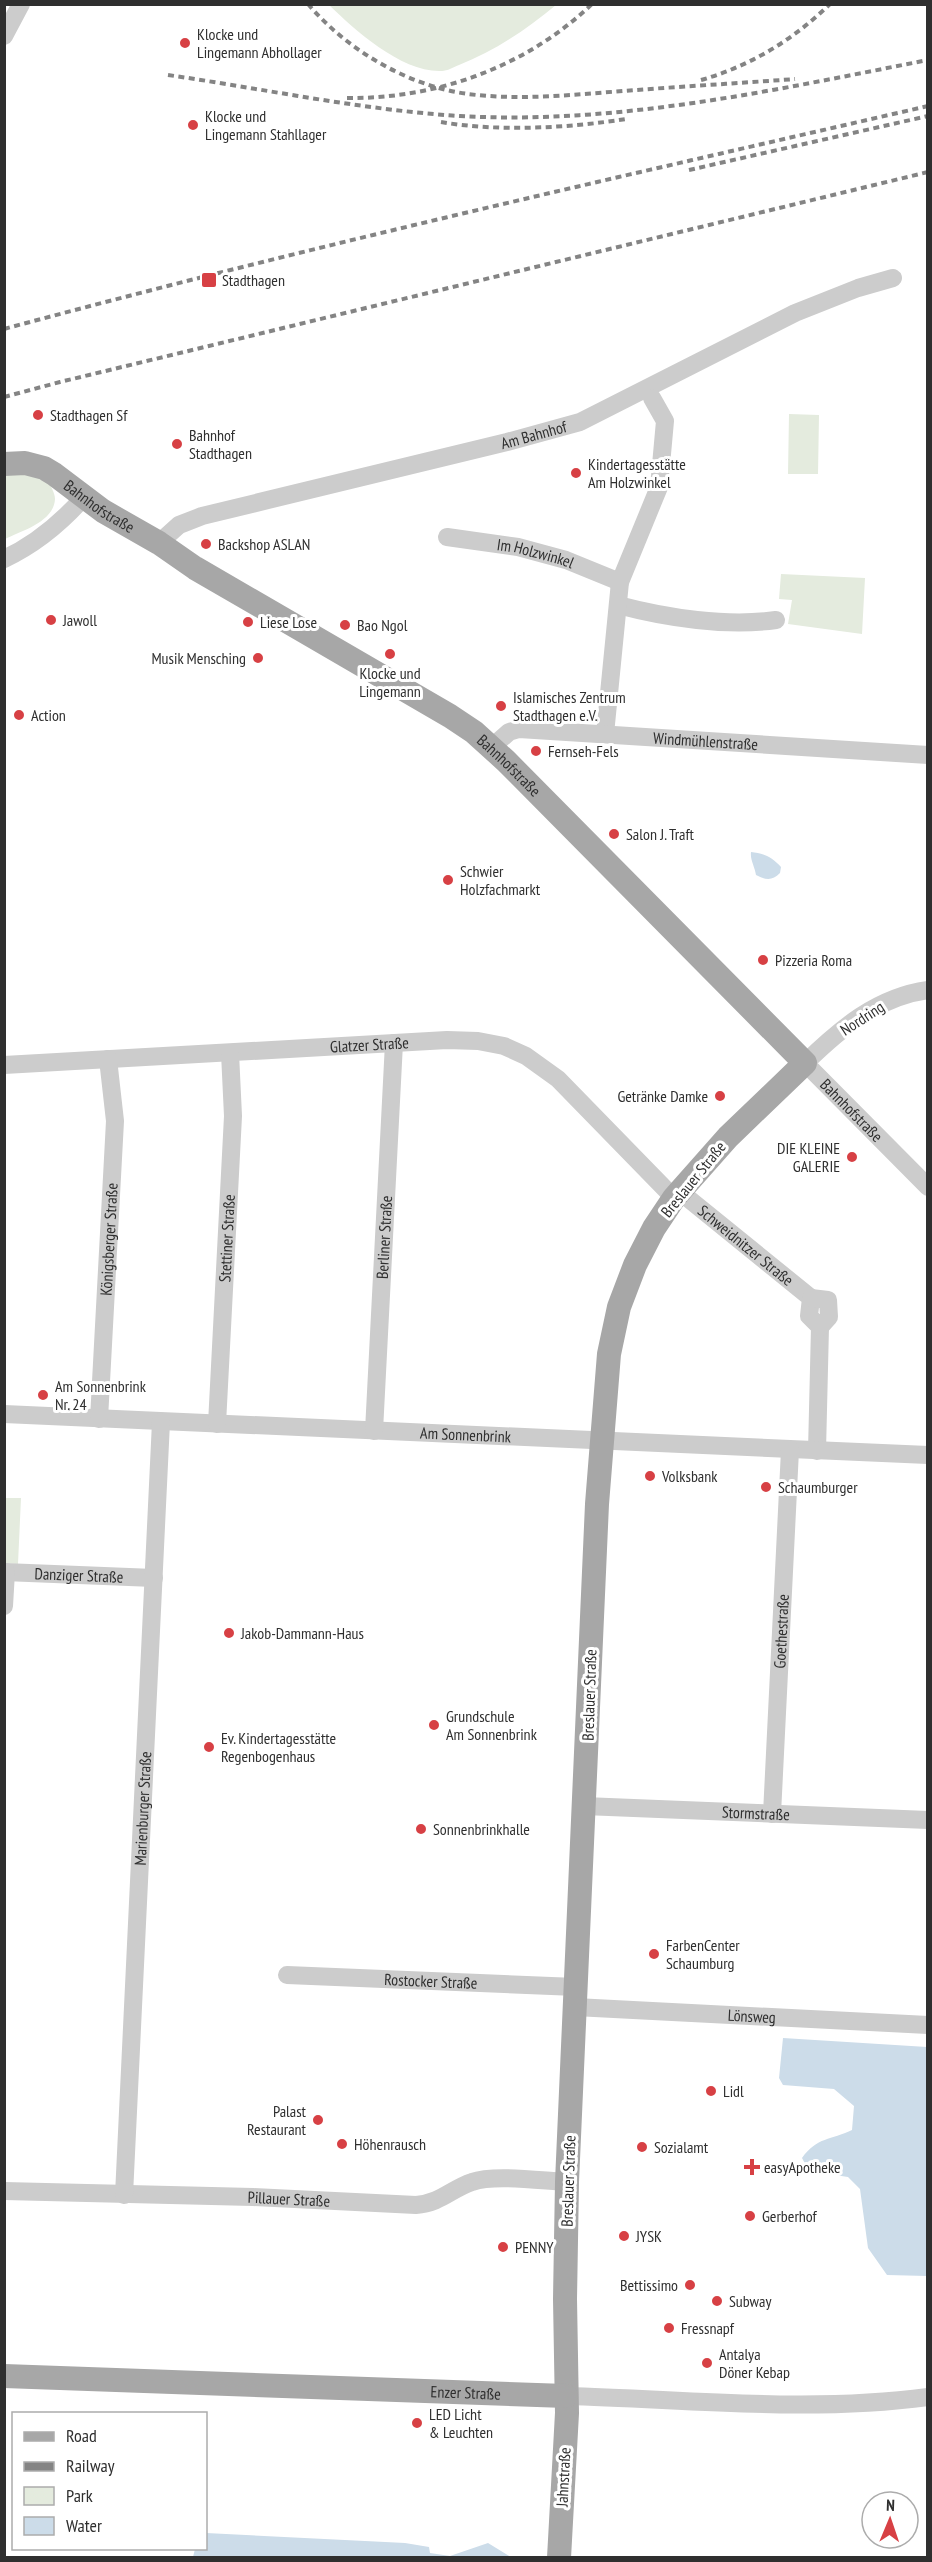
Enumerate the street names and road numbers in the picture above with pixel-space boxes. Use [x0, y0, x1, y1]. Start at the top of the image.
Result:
street label: Am Bahnhof [499, 416, 570, 453]
street label: Bahnhofstraße [60, 475, 138, 537]
street label: Im Holzwinkel [496, 534, 577, 572]
street label: Windmühlenstraße [652, 728, 759, 754]
street label: Bahnhofstraße [473, 730, 545, 800]
street label: Nordring [836, 996, 888, 1040]
street label: Glatzer Straße [329, 1032, 409, 1057]
street label: Bahnhofstraße [816, 1074, 887, 1146]
street label: Breslauer Straße [656, 1137, 730, 1221]
street label: Königsberger Straße [96, 1182, 122, 1296]
street label: Stettiner Straße [214, 1194, 239, 1283]
street label: Berliner Straße [372, 1195, 396, 1280]
street label: Schweidnitzer Straße [694, 1200, 798, 1290]
street label: Am Sonnenbrink [420, 1422, 512, 1447]
street label: Danziger Straße [34, 1563, 124, 1587]
street label: Goethestraße [769, 1594, 793, 1669]
street label: Breslauer Straße [577, 1649, 601, 1741]
street label: Marienburger Straße [130, 1751, 155, 1866]
street label: Stormstraße [722, 1802, 790, 1824]
street label: Rostocker Straße [384, 1969, 478, 1993]
street label: Lönsweg [727, 2005, 776, 2027]
street label: Breslauer Straße [556, 2135, 580, 2227]
street label: Pillauer Straße [247, 2187, 331, 2211]
street label: Enzer Straße [430, 2381, 501, 2404]
street label: Jahnstraße [551, 2447, 575, 2508]

